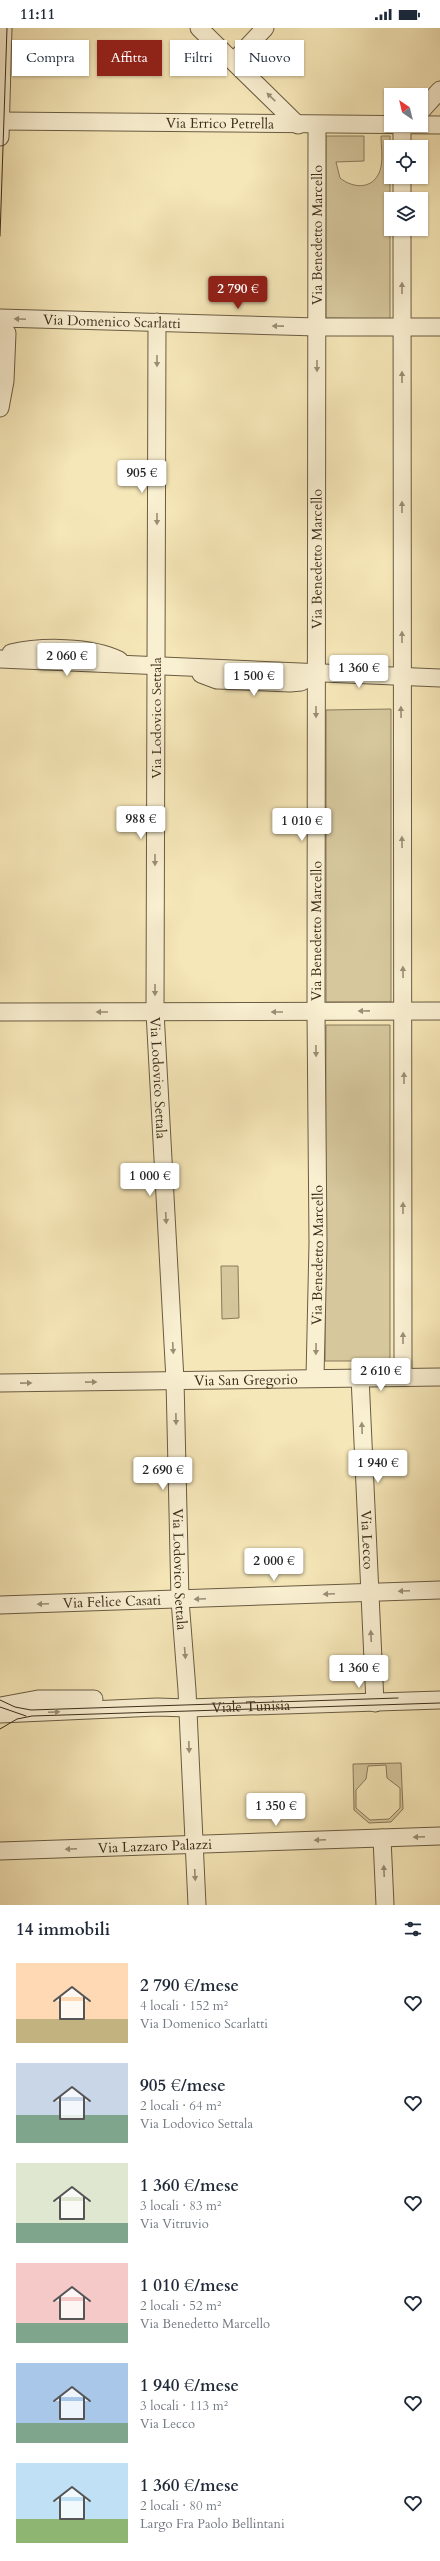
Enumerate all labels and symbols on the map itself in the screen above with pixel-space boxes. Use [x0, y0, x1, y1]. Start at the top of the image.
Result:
north arrow [384, 88, 428, 132]
one-way arrow [266, 92, 276, 102]
street label: Via Errico Petrella [166, 113, 274, 133]
street label: Via Benedetto Marcello [307, 165, 326, 305]
pin: 2 790 € [201, 276, 275, 310]
one-way arrow [399, 281, 405, 294]
street label: Via Domenico Scarlatti [43, 310, 181, 333]
one-way arrow [14, 315, 26, 322]
one-way arrow [272, 322, 284, 329]
one-way arrow [154, 355, 160, 368]
one-way arrow [314, 360, 320, 373]
one-way arrow [399, 370, 405, 383]
pin: 905 € [114, 460, 170, 494]
street label: Via Benedetto Marcello [307, 489, 326, 629]
one-way arrow [399, 500, 405, 513]
one-way arrow [154, 513, 160, 526]
one-way arrow [399, 630, 405, 643]
pin: 2 060 € [30, 643, 104, 677]
pin: 1 360 € [322, 655, 396, 689]
street label: Via Lodovico Settala [147, 657, 166, 779]
pin: 1 500 € [217, 663, 291, 697]
one-way arrow [313, 706, 319, 719]
one-way arrow [397, 706, 404, 718]
pin: 988 € [113, 806, 169, 840]
pin: 1 010 € [265, 808, 339, 842]
one-way arrow [399, 835, 405, 848]
one-way arrow [152, 854, 158, 867]
street label: Via Benedetto Marcello [307, 861, 326, 1001]
one-way arrow [400, 965, 406, 978]
one-way arrow [152, 984, 158, 997]
one-way arrow [357, 1008, 370, 1014]
one-way arrow [95, 1009, 108, 1015]
one-way arrow [270, 1009, 283, 1015]
street label: Via Lodovico Settala [146, 1017, 171, 1139]
one-way arrow [313, 1045, 319, 1058]
one-way arrow [401, 1071, 407, 1084]
pin: 1 000 € [113, 1163, 187, 1197]
street label: Via Benedetto Marcello [307, 1184, 328, 1325]
one-way arrow [400, 1201, 406, 1214]
one-way arrow [163, 1212, 169, 1225]
one-way arrow [400, 1331, 406, 1344]
one-way arrow [170, 1342, 176, 1355]
one-way arrow [313, 1343, 319, 1356]
pin: 2 610 € [344, 1358, 418, 1392]
street label: Via San Gregorio [194, 1369, 298, 1390]
one-way arrow [85, 1379, 98, 1385]
one-way arrow [20, 1380, 33, 1386]
one-way arrow [173, 1413, 179, 1426]
one-way arrow [358, 1422, 365, 1434]
pin: 1 940 € [341, 1450, 415, 1484]
pin: 2 690 € [126, 1457, 200, 1491]
street label: Via Lodovico Settala [168, 1508, 192, 1631]
street label: Via Lecco [357, 1510, 378, 1570]
pin: 2 000 € [237, 1548, 311, 1582]
one-way arrow [398, 1588, 410, 1595]
street label: Via Felice Casati [62, 1590, 161, 1612]
one-way arrow [322, 1591, 335, 1597]
one-way arrow [193, 1596, 206, 1602]
one-way arrow [37, 1600, 49, 1607]
one-way arrow [368, 1629, 374, 1642]
one-way arrow [181, 1647, 188, 1659]
pin: 1 360 € [322, 1655, 396, 1689]
street label: Viale Tunisia [211, 1695, 290, 1717]
one-way arrow [48, 1708, 60, 1715]
one-way arrow [186, 1741, 193, 1753]
pin: 1 350 € [239, 1793, 313, 1827]
street label: Via Lazzaro Palazzi [98, 1834, 212, 1857]
one-way arrow [412, 1834, 425, 1840]
one-way arrow [313, 1837, 326, 1843]
one-way arrow [65, 1845, 77, 1852]
one-way arrow [380, 1865, 387, 1877]
one-way arrow [192, 1869, 199, 1881]

